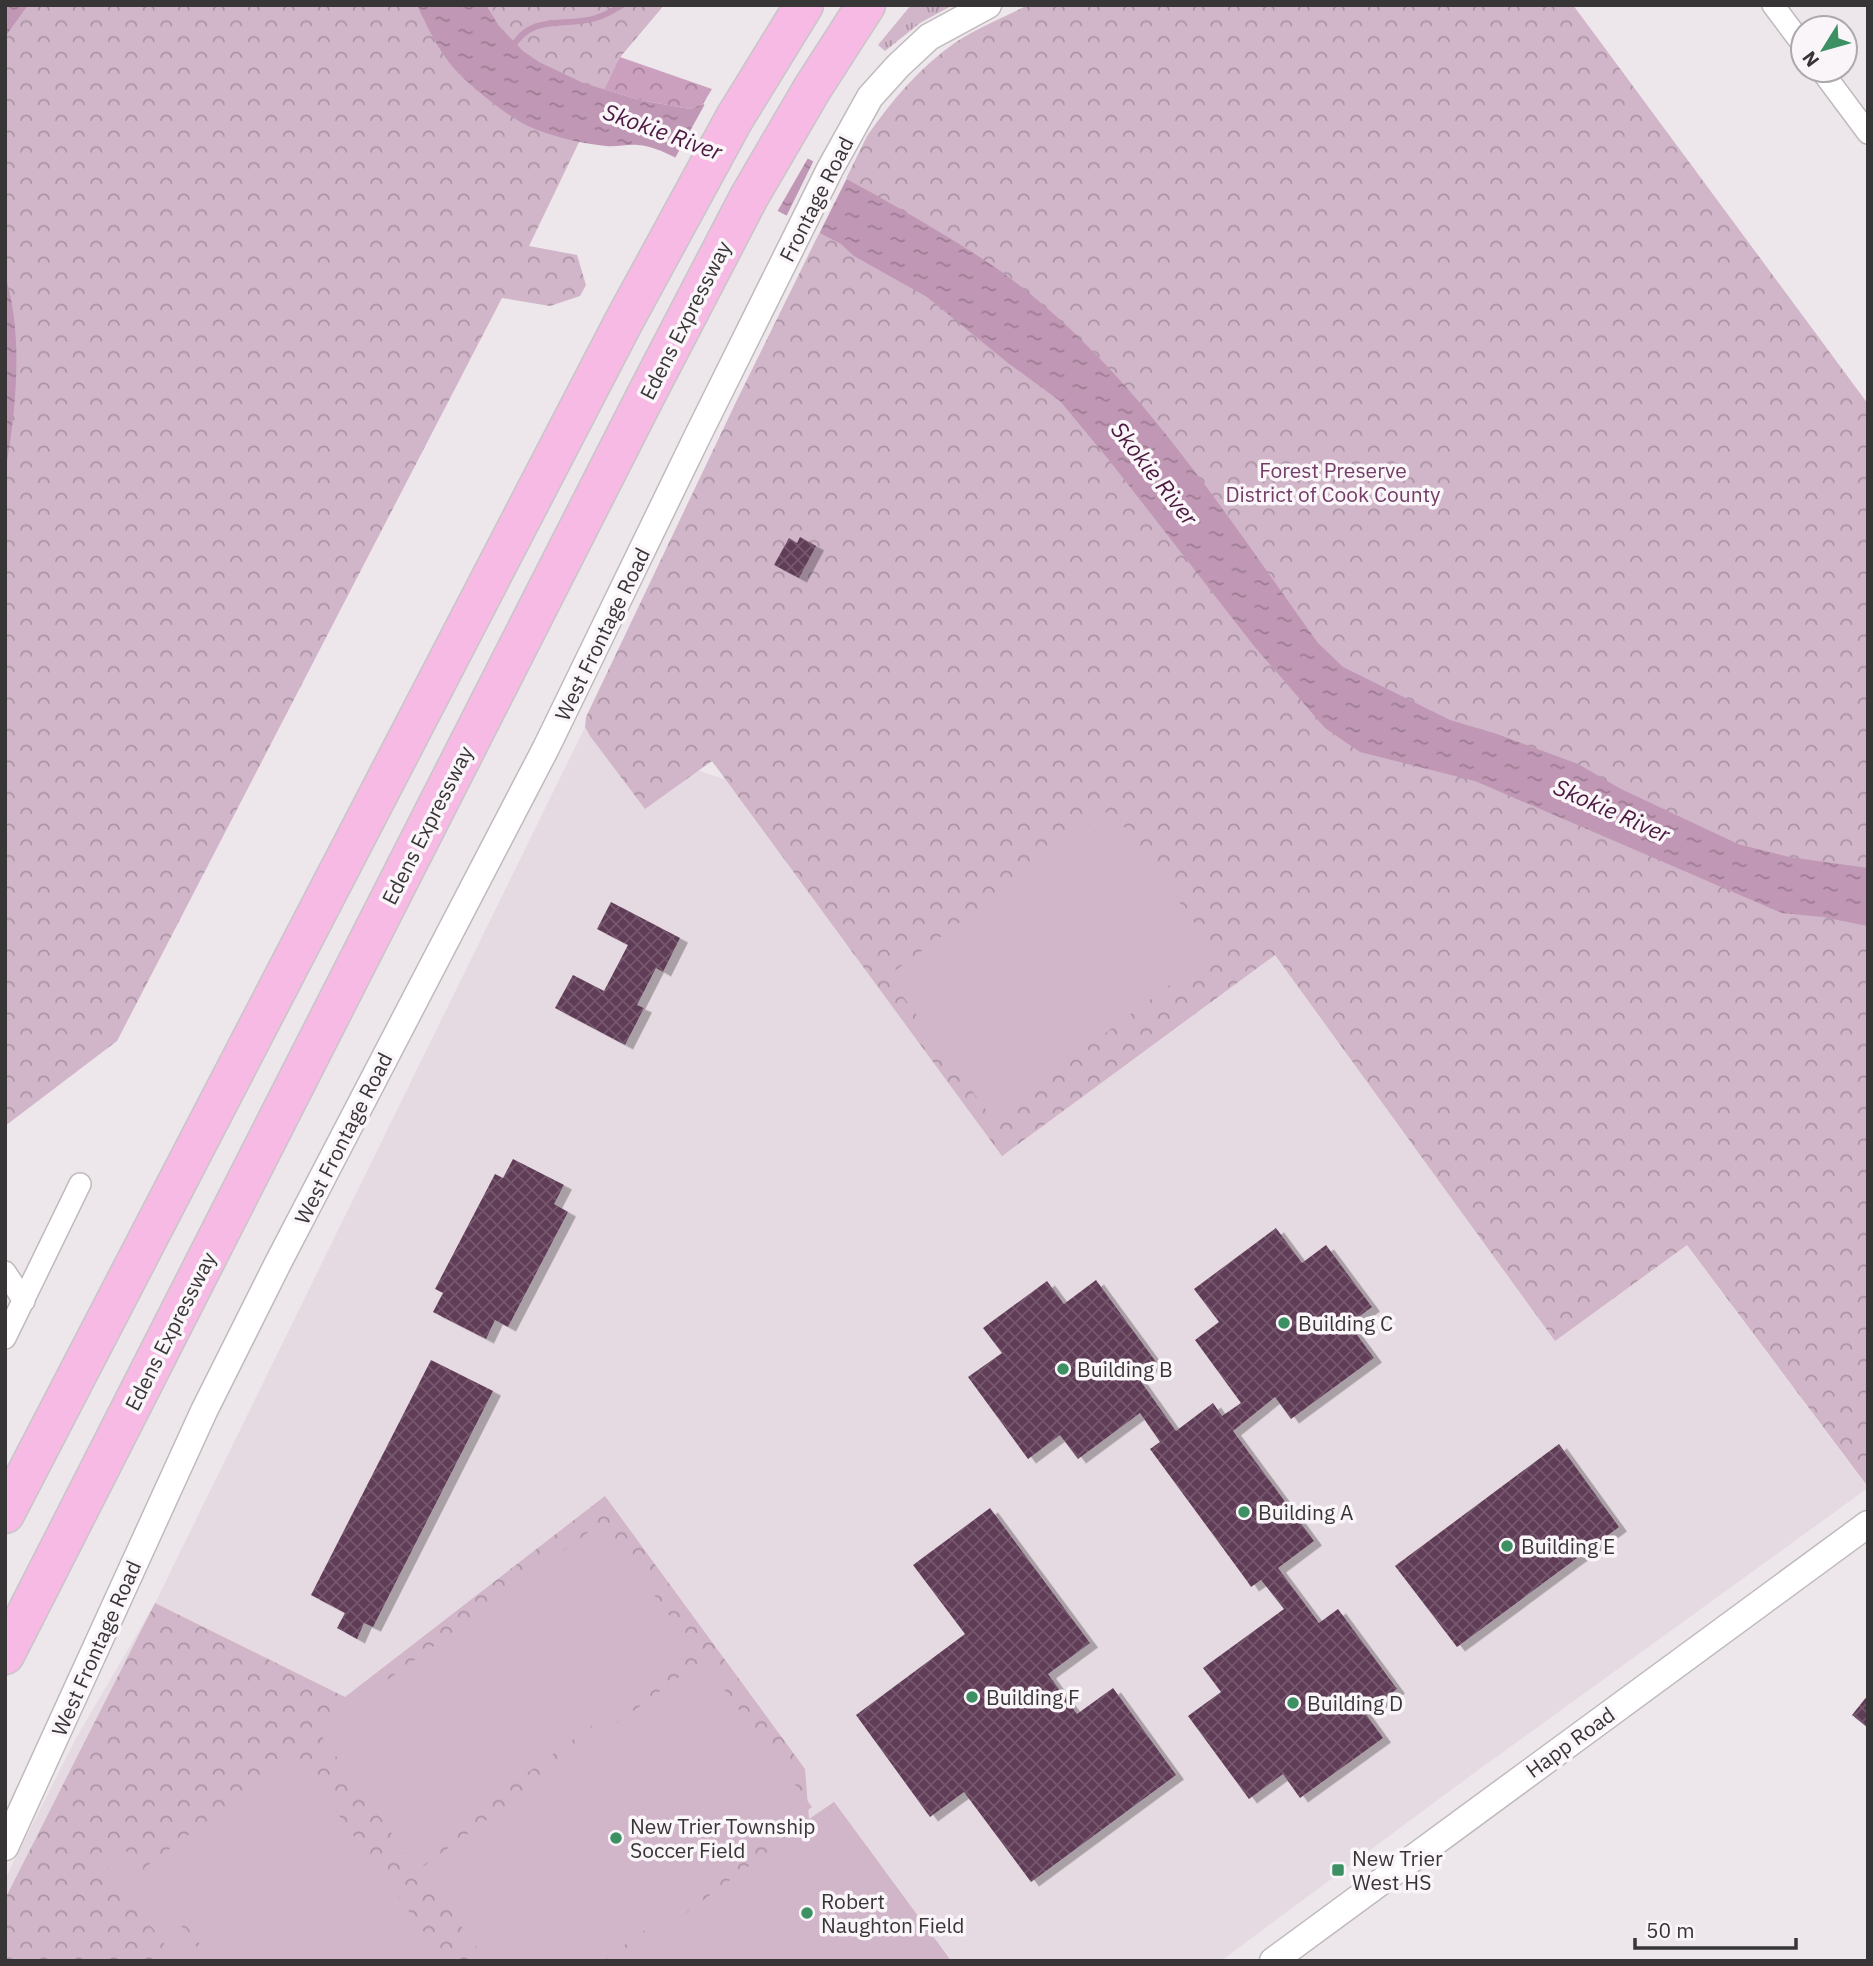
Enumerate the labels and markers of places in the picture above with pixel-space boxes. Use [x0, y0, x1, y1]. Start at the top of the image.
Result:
place label: Building C [1298, 1309, 1393, 1337]
marker: Building C [1276, 1315, 1292, 1331]
place label: Building B [1077, 1355, 1173, 1383]
marker: Building B [1055, 1361, 1071, 1377]
place label: Building A [1258, 1498, 1353, 1526]
marker: Building A [1236, 1504, 1252, 1520]
place label: Building E [1521, 1532, 1615, 1560]
marker: Building E [1499, 1538, 1515, 1554]
place label: Building F [986, 1683, 1080, 1711]
marker: Building F [964, 1689, 980, 1705]
place label: Building D [1307, 1689, 1403, 1717]
marker: Building D [1285, 1695, 1301, 1711]
place label: New Trier Township Soccer Field [630, 1812, 816, 1864]
marker: New Trier Township Soccer Field [608, 1830, 624, 1846]
place label: New Trier West HS [1352, 1844, 1443, 1896]
marker: New Trier West HS [1330, 1862, 1346, 1878]
place label: Robert Naughton Field [821, 1887, 964, 1939]
marker: Robert Naughton Field [799, 1905, 815, 1921]

